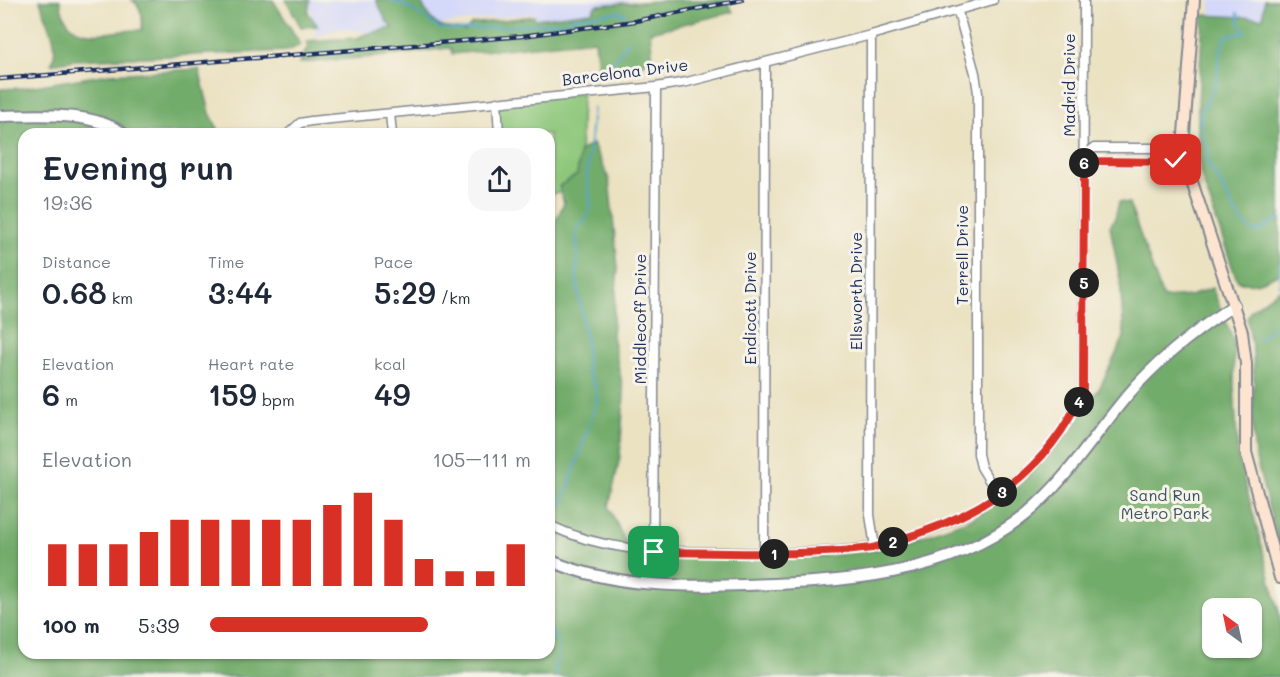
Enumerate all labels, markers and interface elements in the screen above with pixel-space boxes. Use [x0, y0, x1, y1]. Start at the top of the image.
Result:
street label: Madrid Drive [1058, 33, 1079, 137]
street label: Barcelona Drive [561, 53, 689, 90]
pin [1150, 134, 1201, 185]
icon: check [1159, 143, 1192, 176]
text: Evening run [42, 145, 234, 188]
button: share [468, 148, 531, 211]
pin: 6 [1069, 148, 1099, 178]
text: 6 [1079, 152, 1089, 173]
text: 19:36 [42, 189, 93, 215]
street label: Terrell Drive [951, 205, 972, 305]
street label: Ellsworth Drive [845, 232, 866, 350]
text: Distance [42, 251, 111, 272]
text: Time [208, 251, 244, 272]
text: Pace [374, 251, 413, 272]
street label: Endicott Drive [739, 251, 760, 365]
street label: Middlecoff Drive [629, 254, 650, 384]
pin: 5 [1069, 268, 1099, 298]
text: 0.68 [42, 272, 107, 312]
text: 3:44 [208, 272, 272, 312]
text: 5:29 [374, 272, 436, 312]
text: 5 [1079, 272, 1089, 293]
text: km [107, 287, 133, 308]
text: /km [436, 287, 470, 308]
text: Elevation [42, 353, 114, 374]
text: Heart rate [208, 353, 294, 374]
text: kcal [374, 353, 406, 374]
text: 6 [42, 374, 60, 414]
text: 159 [208, 374, 257, 414]
text: 49 [374, 374, 410, 414]
pin: 4 [1064, 387, 1094, 417]
text: m [60, 389, 78, 410]
text: bpm [257, 389, 295, 410]
text: 4 [1074, 391, 1084, 412]
text: Elevation [42, 446, 132, 472]
text: 105–111 m [433, 446, 531, 472]
pin: 3 [987, 477, 1017, 507]
text: 3 [997, 481, 1007, 502]
park label: Sand Run Metro Park [1121, 484, 1209, 523]
pin [628, 526, 679, 577]
pin: 2 [878, 527, 908, 557]
text: 2 [889, 531, 897, 552]
icon: arrive [637, 535, 670, 568]
pin: 1 [759, 539, 789, 569]
text: 1 [770, 543, 778, 564]
north arrow [1202, 598, 1262, 658]
map controls [1202, 598, 1262, 658]
text: 100 m [42, 612, 100, 638]
text: 5:39 [138, 612, 179, 638]

